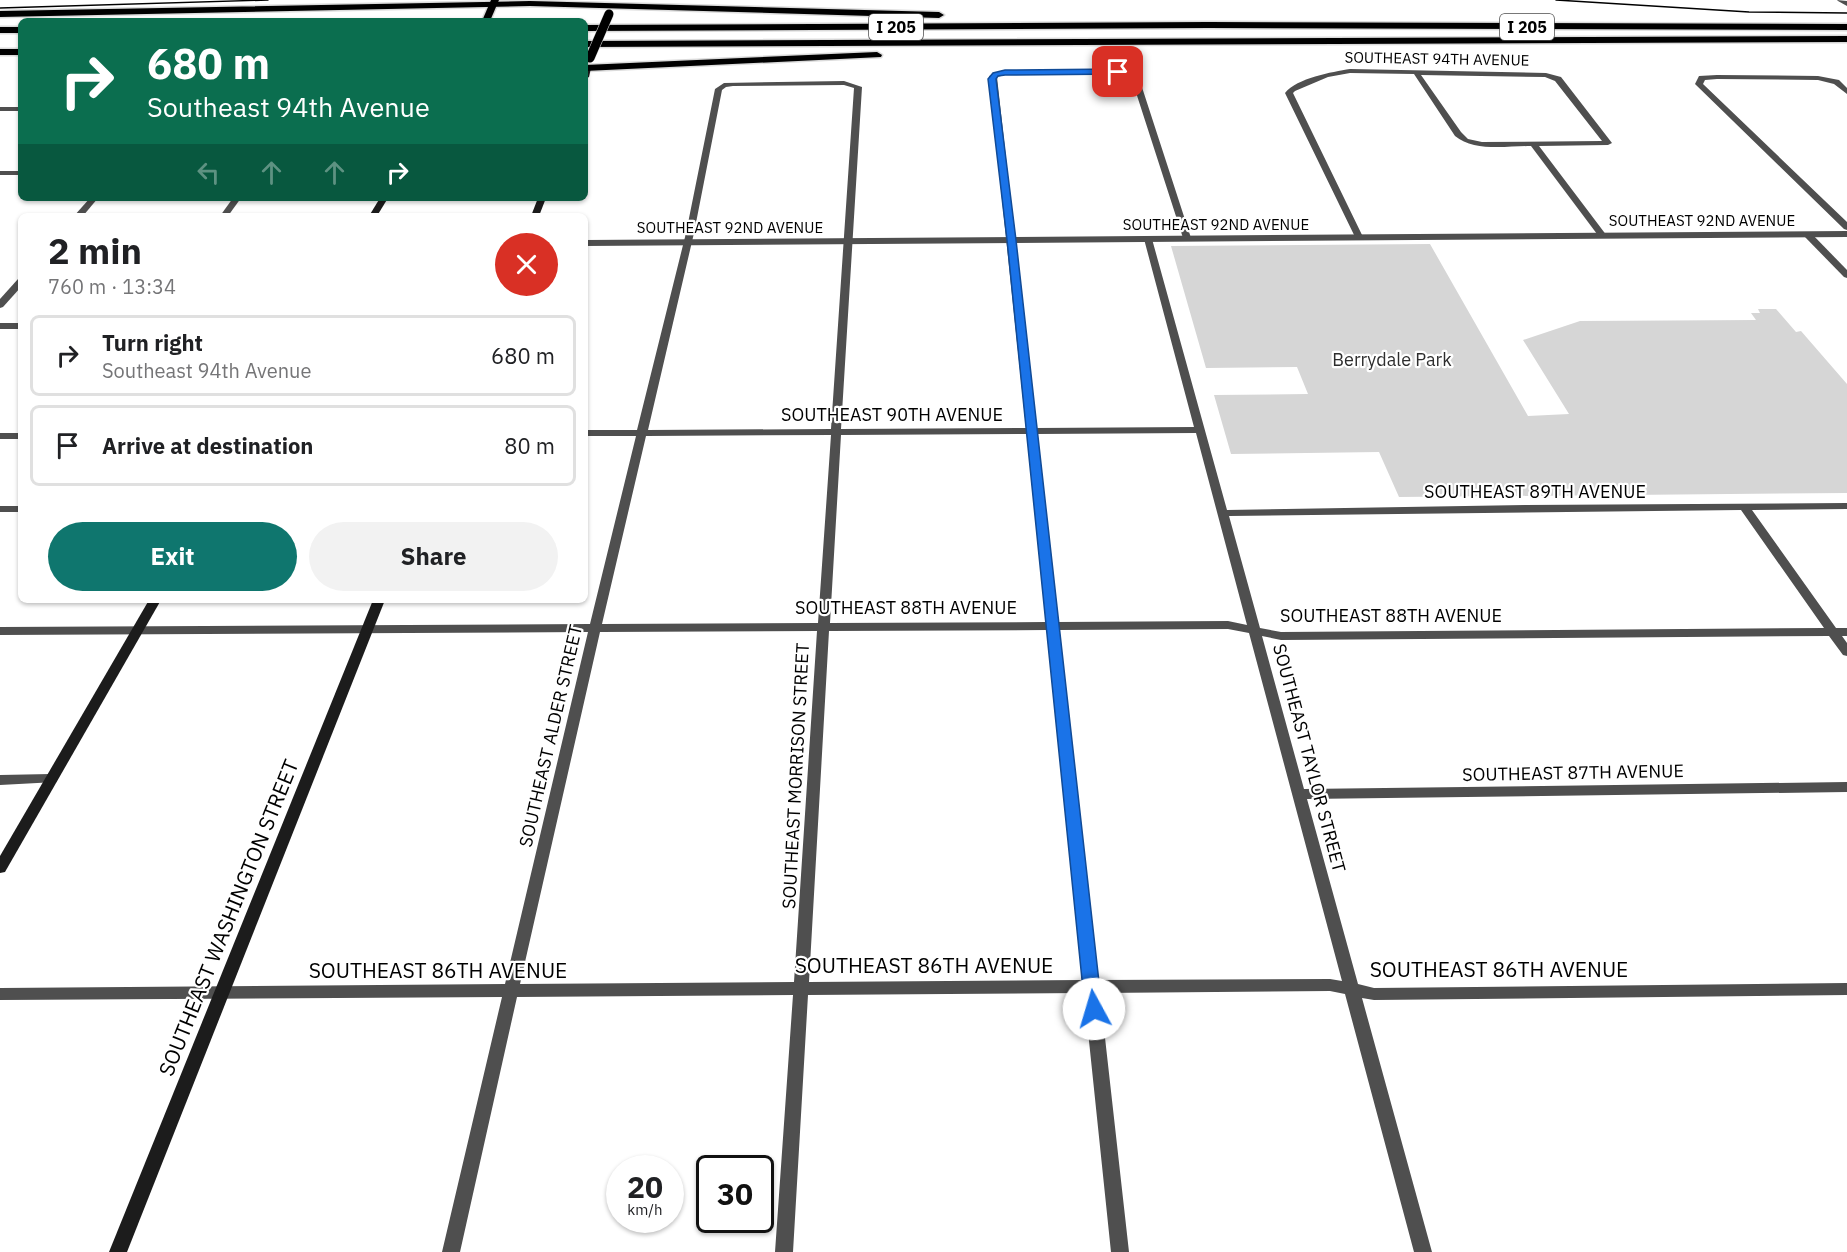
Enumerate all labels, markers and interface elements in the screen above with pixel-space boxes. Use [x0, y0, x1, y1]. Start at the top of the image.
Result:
road number: I 205 [869, 14, 923, 40]
road number: I 205 [1500, 14, 1554, 40]
text: 680 m [147, 36, 270, 91]
icon: right [48, 42, 126, 120]
pin [1092, 46, 1143, 97]
street label: SOUTHEAST 94TH AVENUE [1344, 47, 1530, 70]
icon: arrive [1101, 55, 1134, 88]
text: Southeast 94th Avenue [147, 89, 430, 124]
icon: left [192, 156, 225, 189]
icon: ahead [255, 156, 288, 189]
icon: ahead [318, 156, 351, 189]
icon: right [381, 156, 414, 189]
street label: SOUTHEAST 92ND AVENUE [1609, 211, 1795, 230]
street label: SOUTHEAST 92ND AVENUE [1123, 215, 1309, 234]
street label: SOUTHEAST 92ND AVENUE [637, 218, 823, 237]
text: 2 min [48, 227, 142, 274]
button: close [495, 233, 558, 296]
text: 760 m · 13:34 [48, 273, 176, 300]
text: Turn right [102, 328, 203, 357]
icon: right [51, 339, 84, 372]
text: 680 m [491, 341, 555, 370]
park label: Berrydale Park [1332, 348, 1452, 371]
text: Southeast 94th Avenue [102, 357, 311, 384]
street label: SOUTHEAST 90TH AVENUE [781, 403, 1003, 426]
icon: arrive [51, 429, 84, 462]
text: Arrive at destination [102, 431, 313, 460]
text: 80 m [504, 431, 555, 460]
street label: SOUTHEAST 89TH AVENUE [1424, 480, 1646, 503]
button: Exit [48, 522, 297, 591]
button: Share [309, 522, 558, 591]
street label: SOUTHEAST 88TH AVENUE [795, 596, 1017, 619]
street label: SOUTHEAST 88TH AVENUE [1280, 604, 1502, 627]
street label: SOUTHEAST ALDER STREET [514, 622, 587, 849]
street label: SOUTHEAST TAYLOR STREET [1268, 641, 1351, 875]
street label: SOUTHEAST MORRISON STREET [777, 642, 814, 910]
street label: SOUTHEAST WASHINGTON STREET [152, 755, 305, 1080]
street label: SOUTHEAST 87TH AVENUE [1462, 759, 1684, 786]
street label: SOUTHEAST 86TH AVENUE [795, 951, 1053, 979]
street label: SOUTHEAST 86TH AVENUE [1370, 955, 1628, 983]
street label: SOUTHEAST 86TH AVENUE [309, 956, 567, 984]
position arrow [1062, 977, 1126, 1041]
speed limit sign: 30 [696, 1155, 774, 1233]
text: 20 [627, 1167, 663, 1206]
text: km/h [627, 1200, 663, 1219]

